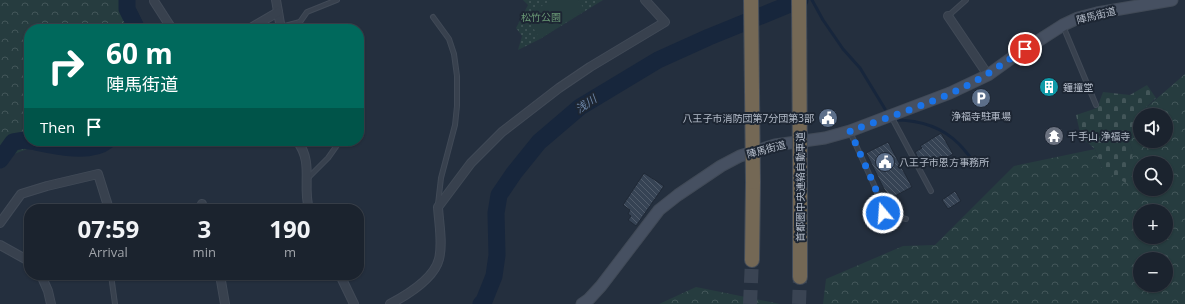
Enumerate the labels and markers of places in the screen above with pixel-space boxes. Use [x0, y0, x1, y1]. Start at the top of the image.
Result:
pin [1008, 32, 1042, 66]
building icon: 鐘撞堂 [1038, 76, 1060, 98]
place label: 鐘撞堂 [1063, 80, 1093, 94]
parking icon: 浄福寺駐車場 [970, 87, 992, 109]
public building icon: 八王子市消防団第7分団第3部 [817, 107, 839, 129]
place label: 浄福寺駐車場 [951, 109, 1011, 123]
place label: 八王子市消防団第7分団第3部 [683, 111, 814, 125]
temple icon: 千手山 浄福寺 [1043, 125, 1065, 147]
place label: 千手山 浄福寺 [1068, 129, 1131, 143]
public building icon: 八王子市恩方事務所 [874, 151, 896, 173]
place label: 八王子市恩方事務所 [899, 155, 989, 169]

